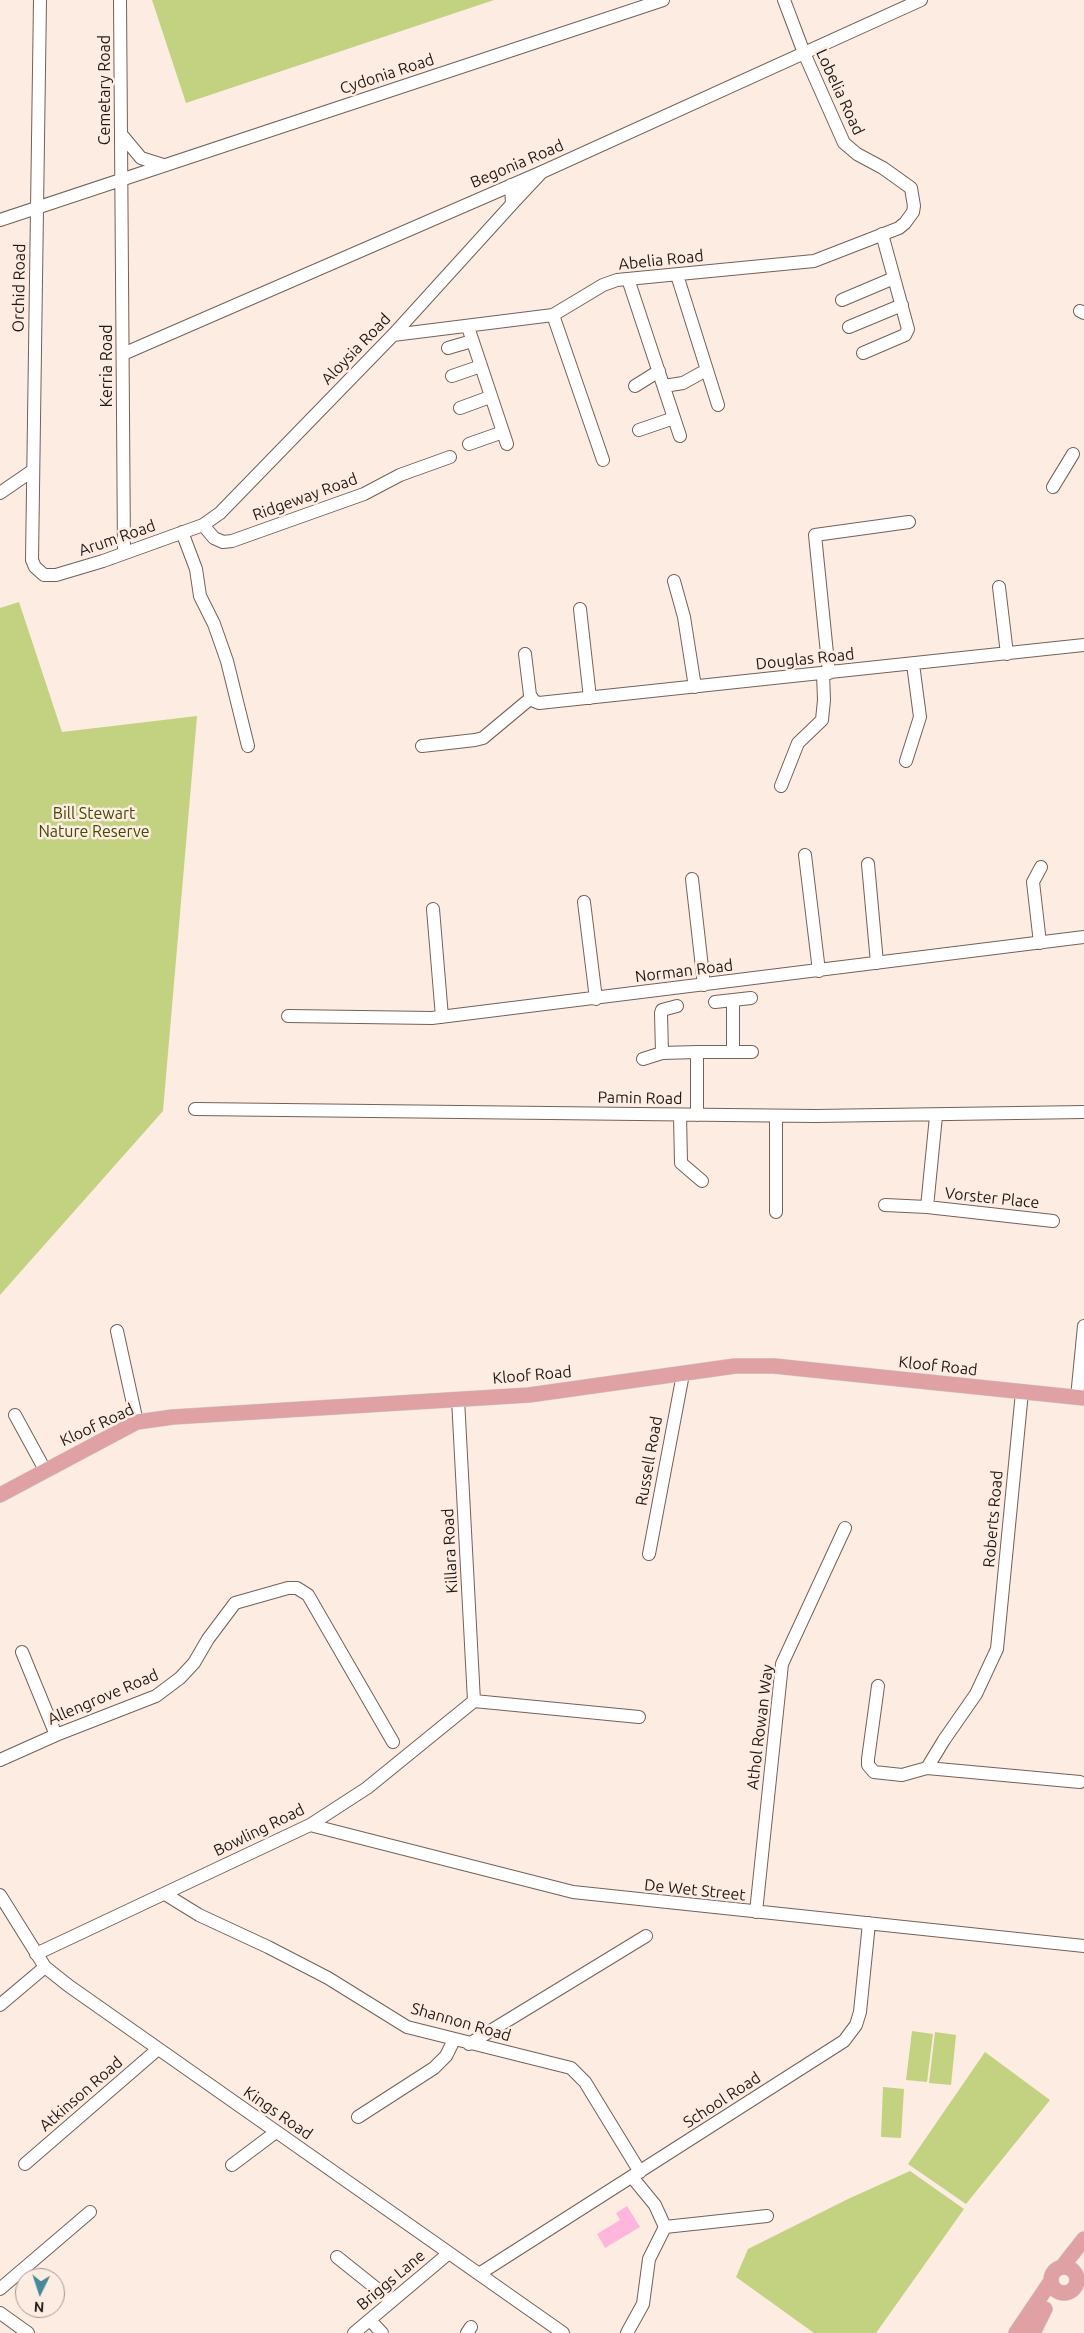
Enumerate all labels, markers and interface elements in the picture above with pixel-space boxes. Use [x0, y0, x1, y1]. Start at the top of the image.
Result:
street label: Cemetary Road [95, 35, 115, 145]
street label: Lobelia Road [812, 46, 868, 138]
street label: Cydonia Road [337, 50, 437, 98]
street label: Begonia Road [468, 136, 566, 192]
street label: Orchid Road [9, 243, 29, 333]
street label: Abelia Road [618, 246, 704, 274]
street label: Aloysia Road [317, 310, 395, 388]
street label: Kerria Road [97, 324, 117, 408]
street label: Ridgeway Road [250, 469, 360, 525]
street label: Arum Road [76, 516, 158, 560]
street label: Douglas Road [755, 644, 855, 674]
park label: Bill Stewart Nature Reserve [38, 804, 150, 842]
street label: Norman Road [634, 955, 734, 987]
street label: Pamin Road [597, 1088, 683, 1108]
street label: Vorster Place [944, 1183, 1040, 1213]
street label: Kloof Road [898, 1352, 978, 1380]
street label: Kloof Road [492, 1362, 572, 1388]
street label: Kloof Road [57, 1400, 137, 1450]
street label: Russell Road [632, 1415, 666, 1507]
street label: Roberts Road [979, 1470, 1007, 1568]
street label: Killara Road [438, 1508, 462, 1594]
street label: Athol Rowan Way [743, 1663, 777, 1791]
street label: Allengrove Road [45, 1665, 161, 1729]
street label: Bowling Road [210, 1800, 308, 1860]
street label: De Wet Street [643, 1875, 747, 1905]
street label: Shannon Road [409, 1999, 513, 2045]
street label: Atkinson Road [36, 2053, 126, 2135]
street label: School Road [680, 2068, 764, 2132]
street label: Kings Road [240, 2082, 316, 2144]
street label: Briggs Lane [353, 2246, 429, 2314]
north arrow [15, 2268, 65, 2318]
text: N [33, 2299, 45, 2315]

